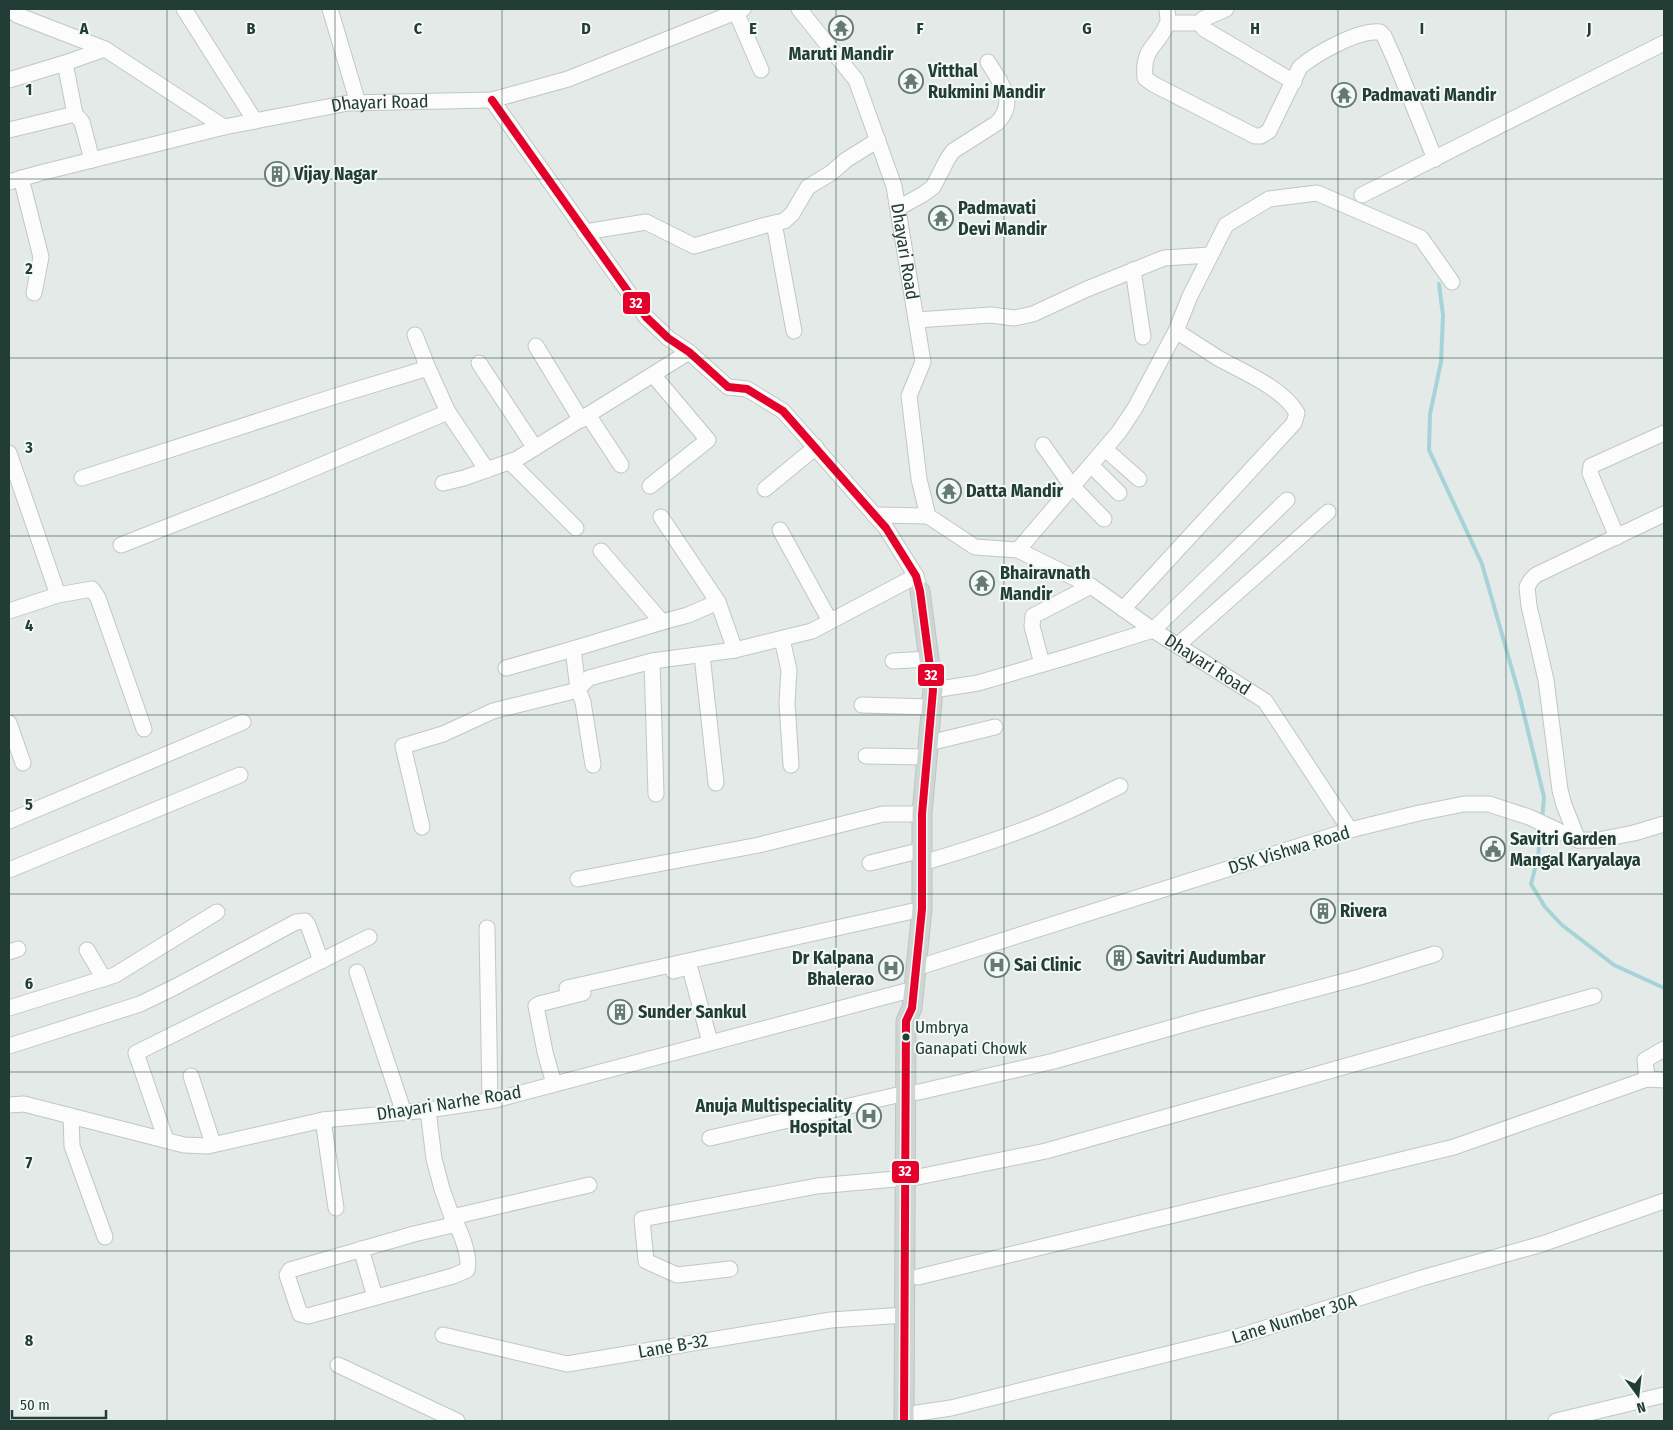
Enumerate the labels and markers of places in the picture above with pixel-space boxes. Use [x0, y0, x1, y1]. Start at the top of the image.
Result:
temple icon: Maruti Mandir [828, 15, 854, 41]
place label: Maruti Mandir [789, 43, 894, 65]
place label: Vitthal Rukmini Mandir [927, 60, 1046, 103]
temple icon: Vitthal Rukmini Mandir [898, 68, 924, 94]
temple icon: Padmavati Mandir [1331, 82, 1357, 108]
place label: Padmavati Mandir [1362, 84, 1497, 106]
building icon: Vijay Nagar [264, 161, 290, 187]
place label: Vijay Nagar [293, 163, 378, 185]
place label: Padmavati Devi Mandir [958, 197, 1047, 240]
temple icon: Padmavati Devi Mandir [928, 205, 954, 231]
temple icon: Datta Mandir [936, 478, 962, 504]
place label: Datta Mandir [966, 480, 1063, 502]
place label: Bhairavnath Mandir [1000, 562, 1090, 605]
temple icon: Bhairavnath Mandir [969, 570, 995, 596]
place label: Savitri Garden Mangal Karyalaya [1510, 828, 1641, 871]
public building icon: Savitri Garden Mangal Karyalaya [1480, 836, 1506, 862]
building icon: Rivera [1310, 898, 1336, 924]
place label: Rivera [1340, 900, 1387, 922]
building icon: Savitri Audumbar [1106, 945, 1132, 971]
place label: Dr Kalpana Bhalerao [792, 947, 874, 990]
place label: Savitri Audumbar [1136, 947, 1266, 969]
hospital icon: Sai Clinic [984, 952, 1010, 978]
place label: Sai Clinic [1014, 954, 1082, 976]
hospital icon: Dr Kalpana Bhalerao [878, 955, 904, 981]
building icon: Sunder Sankul [607, 999, 633, 1025]
place label: Sunder Sankul [638, 1001, 746, 1023]
place label: Umbrya Ganapati Chowk [915, 1017, 1027, 1059]
marker: Umbrya Ganapati Chowk [901, 1032, 911, 1042]
place label: Anuja Multispeciality Hospital [694, 1095, 852, 1138]
hospital icon: Anuja Multispeciality Hospital [856, 1103, 882, 1129]

